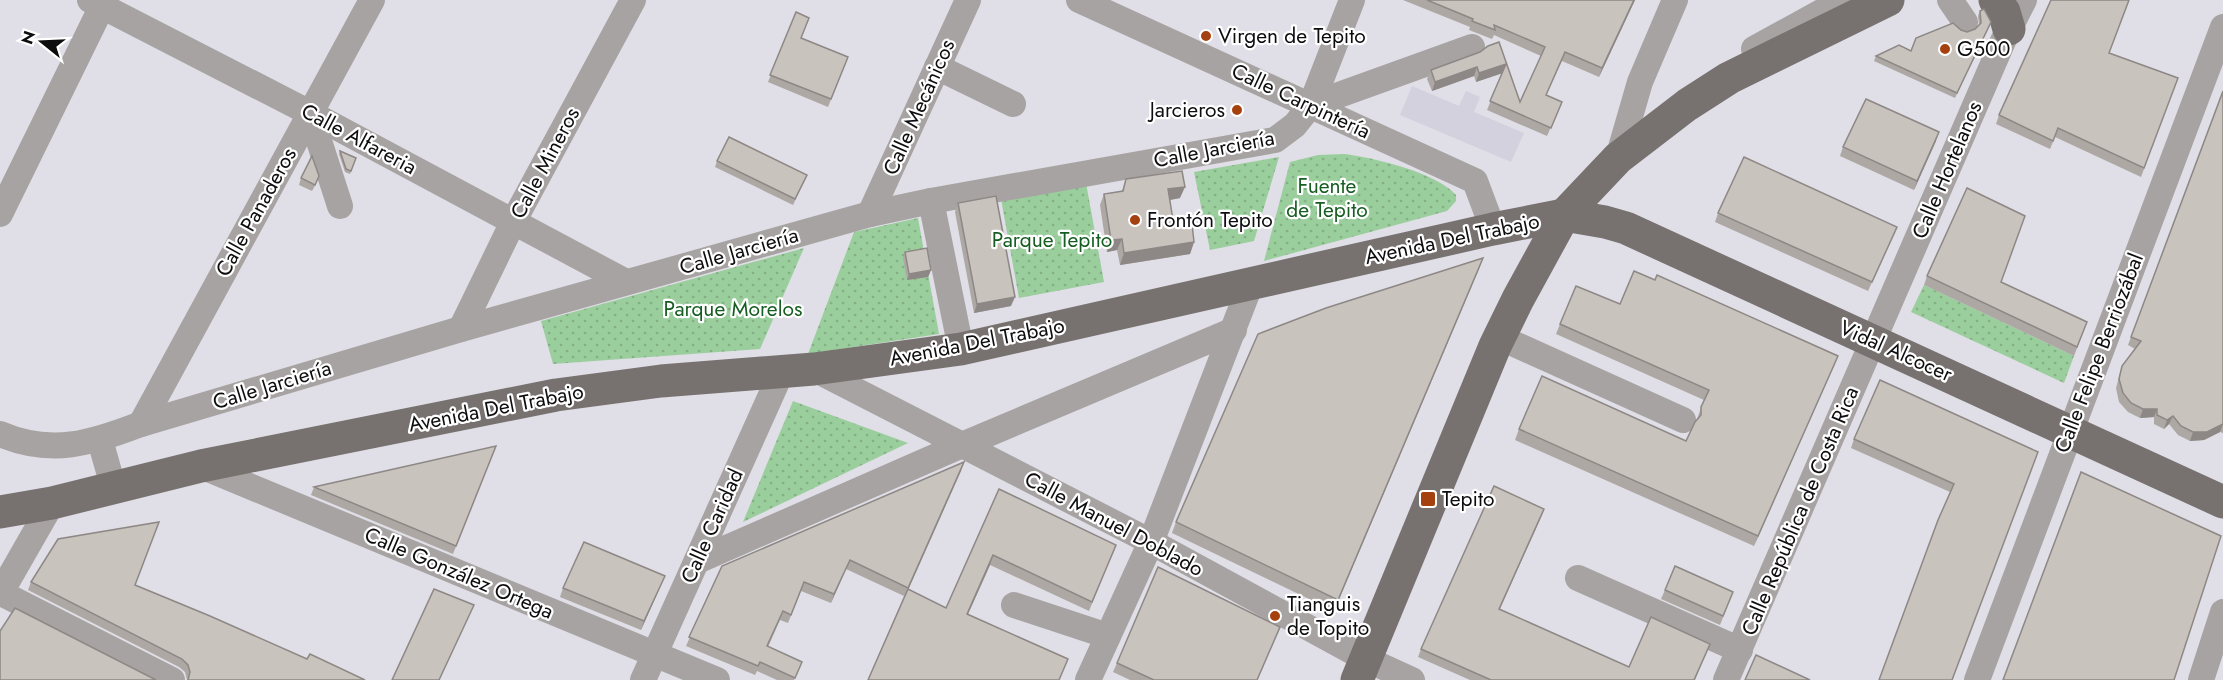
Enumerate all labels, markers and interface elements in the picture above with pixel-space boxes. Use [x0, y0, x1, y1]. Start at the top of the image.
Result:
north arrow [12, 12, 72, 72]
place label: Virgen de Tepito [1218, 21, 1366, 51]
text: N [15, 28, 41, 47]
marker: Virgen de Tepito [1199, 29, 1213, 43]
street label: Calle Mecánicos [876, 34, 962, 180]
place label: G500 [1957, 34, 2010, 64]
marker: G500 [1938, 42, 1952, 56]
street label: Calle Carpintería [1227, 56, 1375, 146]
place label: Jarcieros [1147, 95, 1225, 125]
street label: Calle Alfareria [296, 96, 422, 182]
street label: Calle Hortelanos [1905, 97, 1989, 243]
street label: Calle Mineros [503, 102, 587, 224]
marker: Jarcieros [1230, 103, 1244, 117]
street label: Calle Jarciería [1151, 123, 1277, 175]
street label: Calle Panaderos [208, 142, 304, 282]
park label: Fuente de Tepito [1286, 171, 1368, 225]
place label: Frontón Tepito [1147, 205, 1273, 235]
street label: Avenida Del Trabajo [1362, 206, 1542, 272]
marker: Frontón Tepito [1128, 213, 1142, 227]
street label: Calle Jarciería [676, 220, 802, 282]
park label: Parque Tepito [992, 225, 1112, 255]
street label: Calle Felipe Berriozábal [2047, 249, 2151, 457]
park label: Parque Morelos [664, 294, 802, 324]
street label: Avenida Del Trabajo [887, 310, 1067, 374]
street label: Vidal Alcocer [1835, 313, 1958, 390]
street label: Calle Jarciería [209, 353, 335, 417]
street label: Avenida Del Trabajo [406, 376, 586, 440]
street label: Calle República de Costa Rica [1734, 382, 1866, 640]
street label: Calle Caridad [673, 464, 751, 588]
street label: Calle Manuel Doblado [1019, 464, 1209, 584]
place label: Tepito [1442, 484, 1494, 514]
marker: Tepito [1419, 490, 1437, 508]
street label: Calle González Ortega [360, 520, 558, 626]
place label: Tianguis de Topito [1287, 589, 1369, 643]
marker: Tianguis de Topito [1268, 609, 1282, 623]

